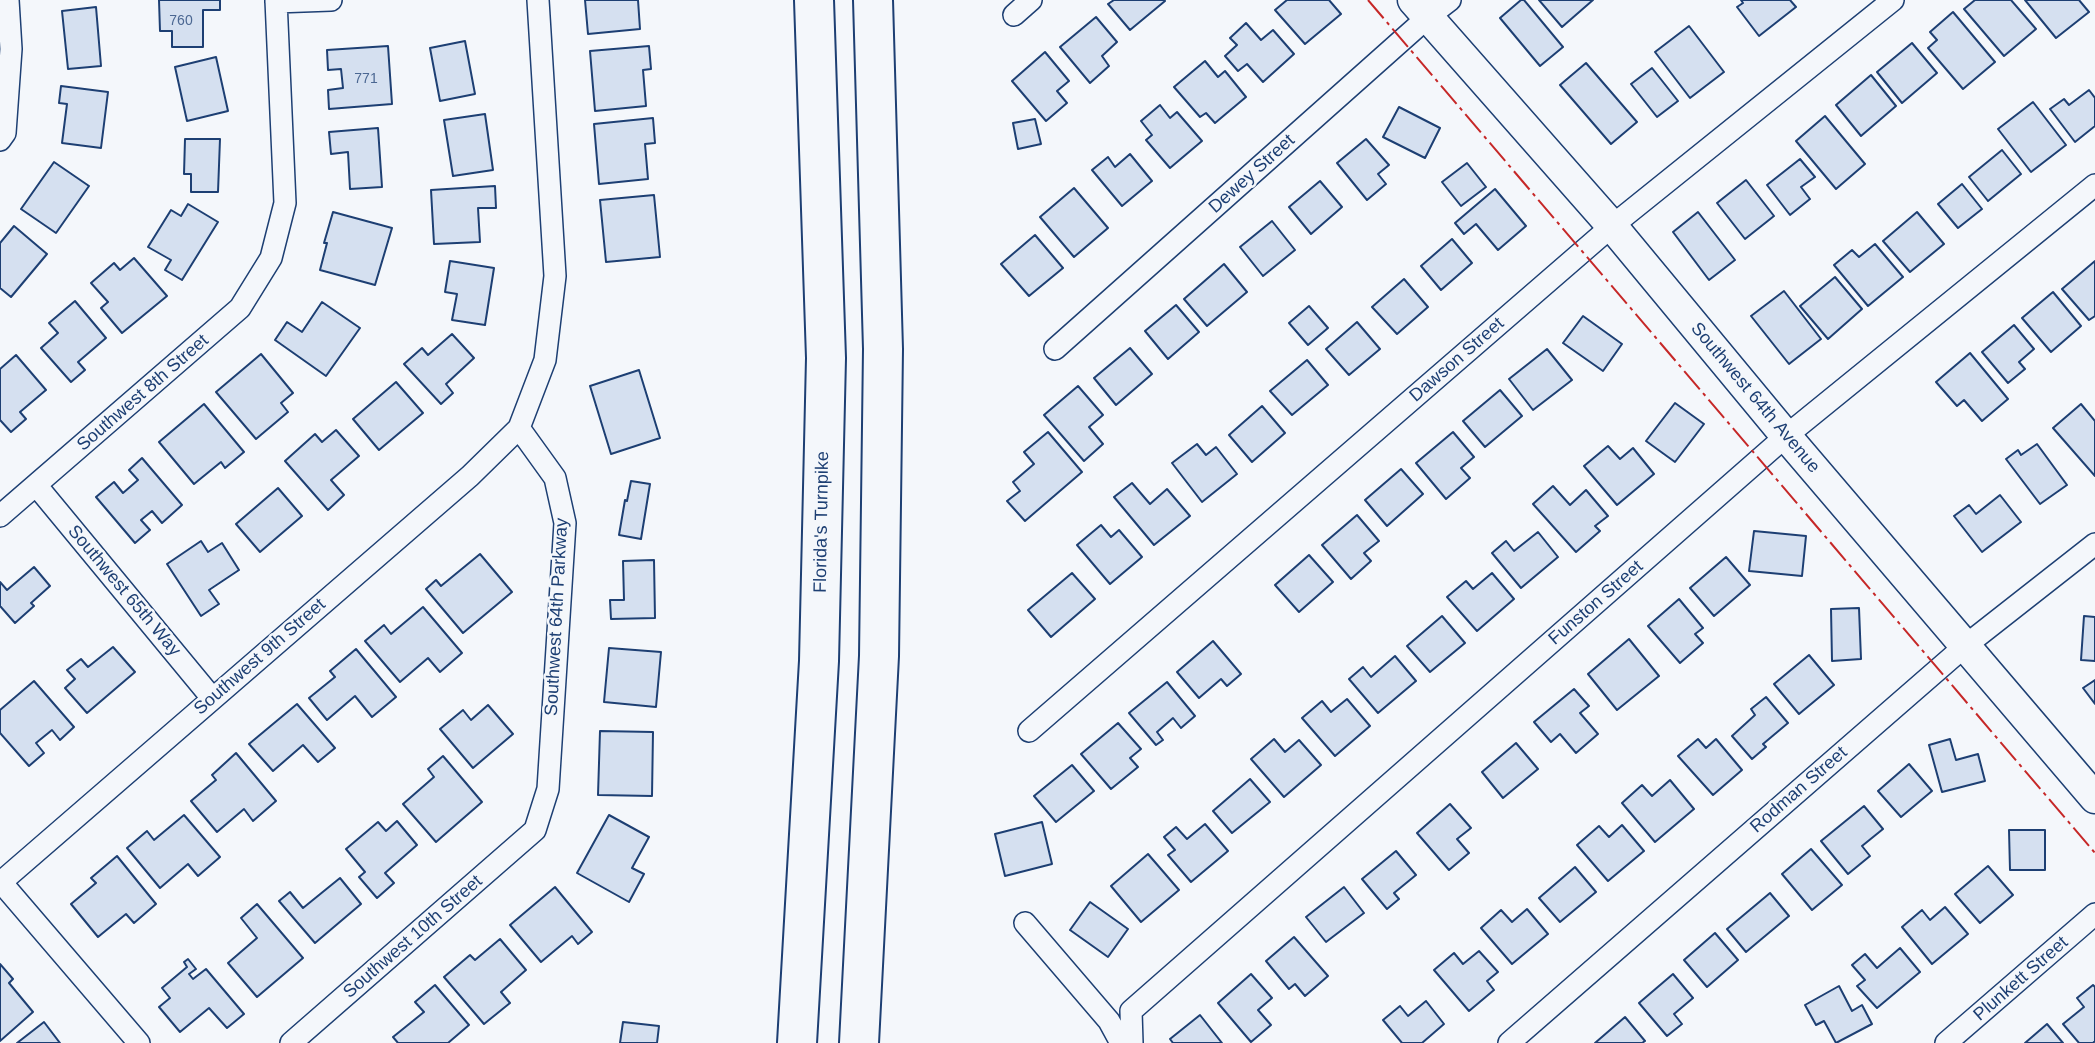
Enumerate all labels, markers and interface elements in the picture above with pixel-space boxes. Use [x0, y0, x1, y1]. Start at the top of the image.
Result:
house number: 760 [169, 13, 193, 29]
house number: 771 [354, 71, 378, 87]
street label: Dewey Street [1205, 130, 1299, 218]
street label: Dawson Street [1405, 313, 1509, 407]
street label: Southwest 64th Avenue [1686, 318, 1824, 478]
street label: Southwest 8th Street [73, 330, 213, 456]
street label: Florida's Turnpike [810, 451, 834, 593]
street label: Southwest 64th Parkway [541, 518, 573, 716]
street label: Southwest 65th Way [63, 521, 185, 661]
street label: Funston Street [1544, 556, 1648, 650]
street label: Southwest 9th Street [190, 594, 330, 720]
street label: Rodman Street [1746, 742, 1852, 838]
street label: Southwest 10th Street [339, 871, 487, 1003]
street label: Plunkett Street [1969, 932, 2073, 1026]

